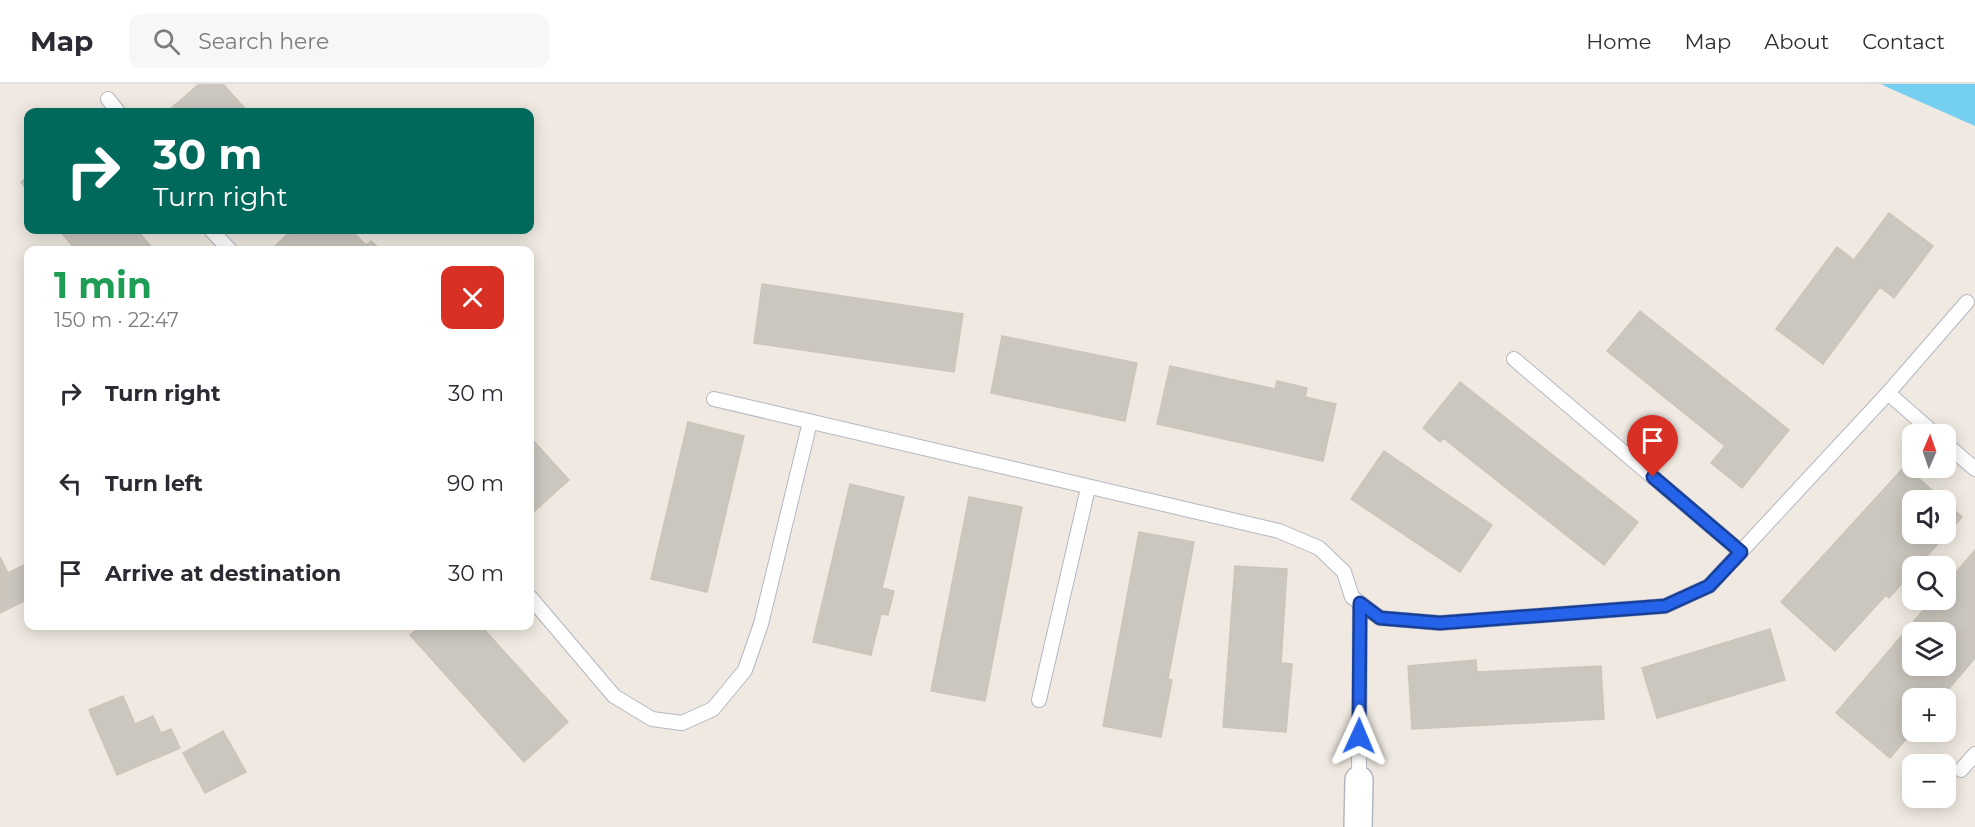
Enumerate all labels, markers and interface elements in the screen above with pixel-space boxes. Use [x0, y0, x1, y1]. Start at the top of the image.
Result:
search box [129, 14, 549, 68]
text: Map [30, 24, 93, 58]
icon: search [150, 25, 183, 58]
text: Search here [198, 28, 329, 55]
text: Home [1586, 29, 1651, 54]
text: Map [1684, 29, 1731, 54]
text: About [1764, 29, 1829, 54]
text: Contact [1862, 29, 1945, 54]
text: 30 m [153, 128, 262, 180]
icon: right [54, 132, 132, 210]
text: Turn right [153, 180, 288, 213]
text: 1 min [54, 263, 152, 307]
button: close [441, 266, 504, 329]
text: 150 m · 22:47 [54, 308, 179, 332]
icon: right [54, 377, 87, 410]
text: Turn right [105, 380, 220, 407]
text: 30 m [448, 380, 504, 407]
pin [1627, 415, 1678, 477]
icon: arrive [1636, 424, 1669, 457]
north arrow [1902, 424, 1956, 478]
map controls [1902, 424, 1956, 808]
icon: left [54, 467, 87, 500]
text: Turn left [105, 470, 203, 497]
text: 90 m [447, 470, 504, 497]
button: sound [1902, 490, 1956, 544]
button: search [1902, 556, 1956, 610]
icon: arrive [54, 557, 87, 590]
text: Arrive at destination [105, 560, 341, 587]
text: 30 m [448, 560, 504, 587]
button: layers [1902, 622, 1956, 676]
button: + [1902, 688, 1956, 742]
position arrow [1327, 704, 1391, 768]
button: − [1902, 754, 1956, 808]

